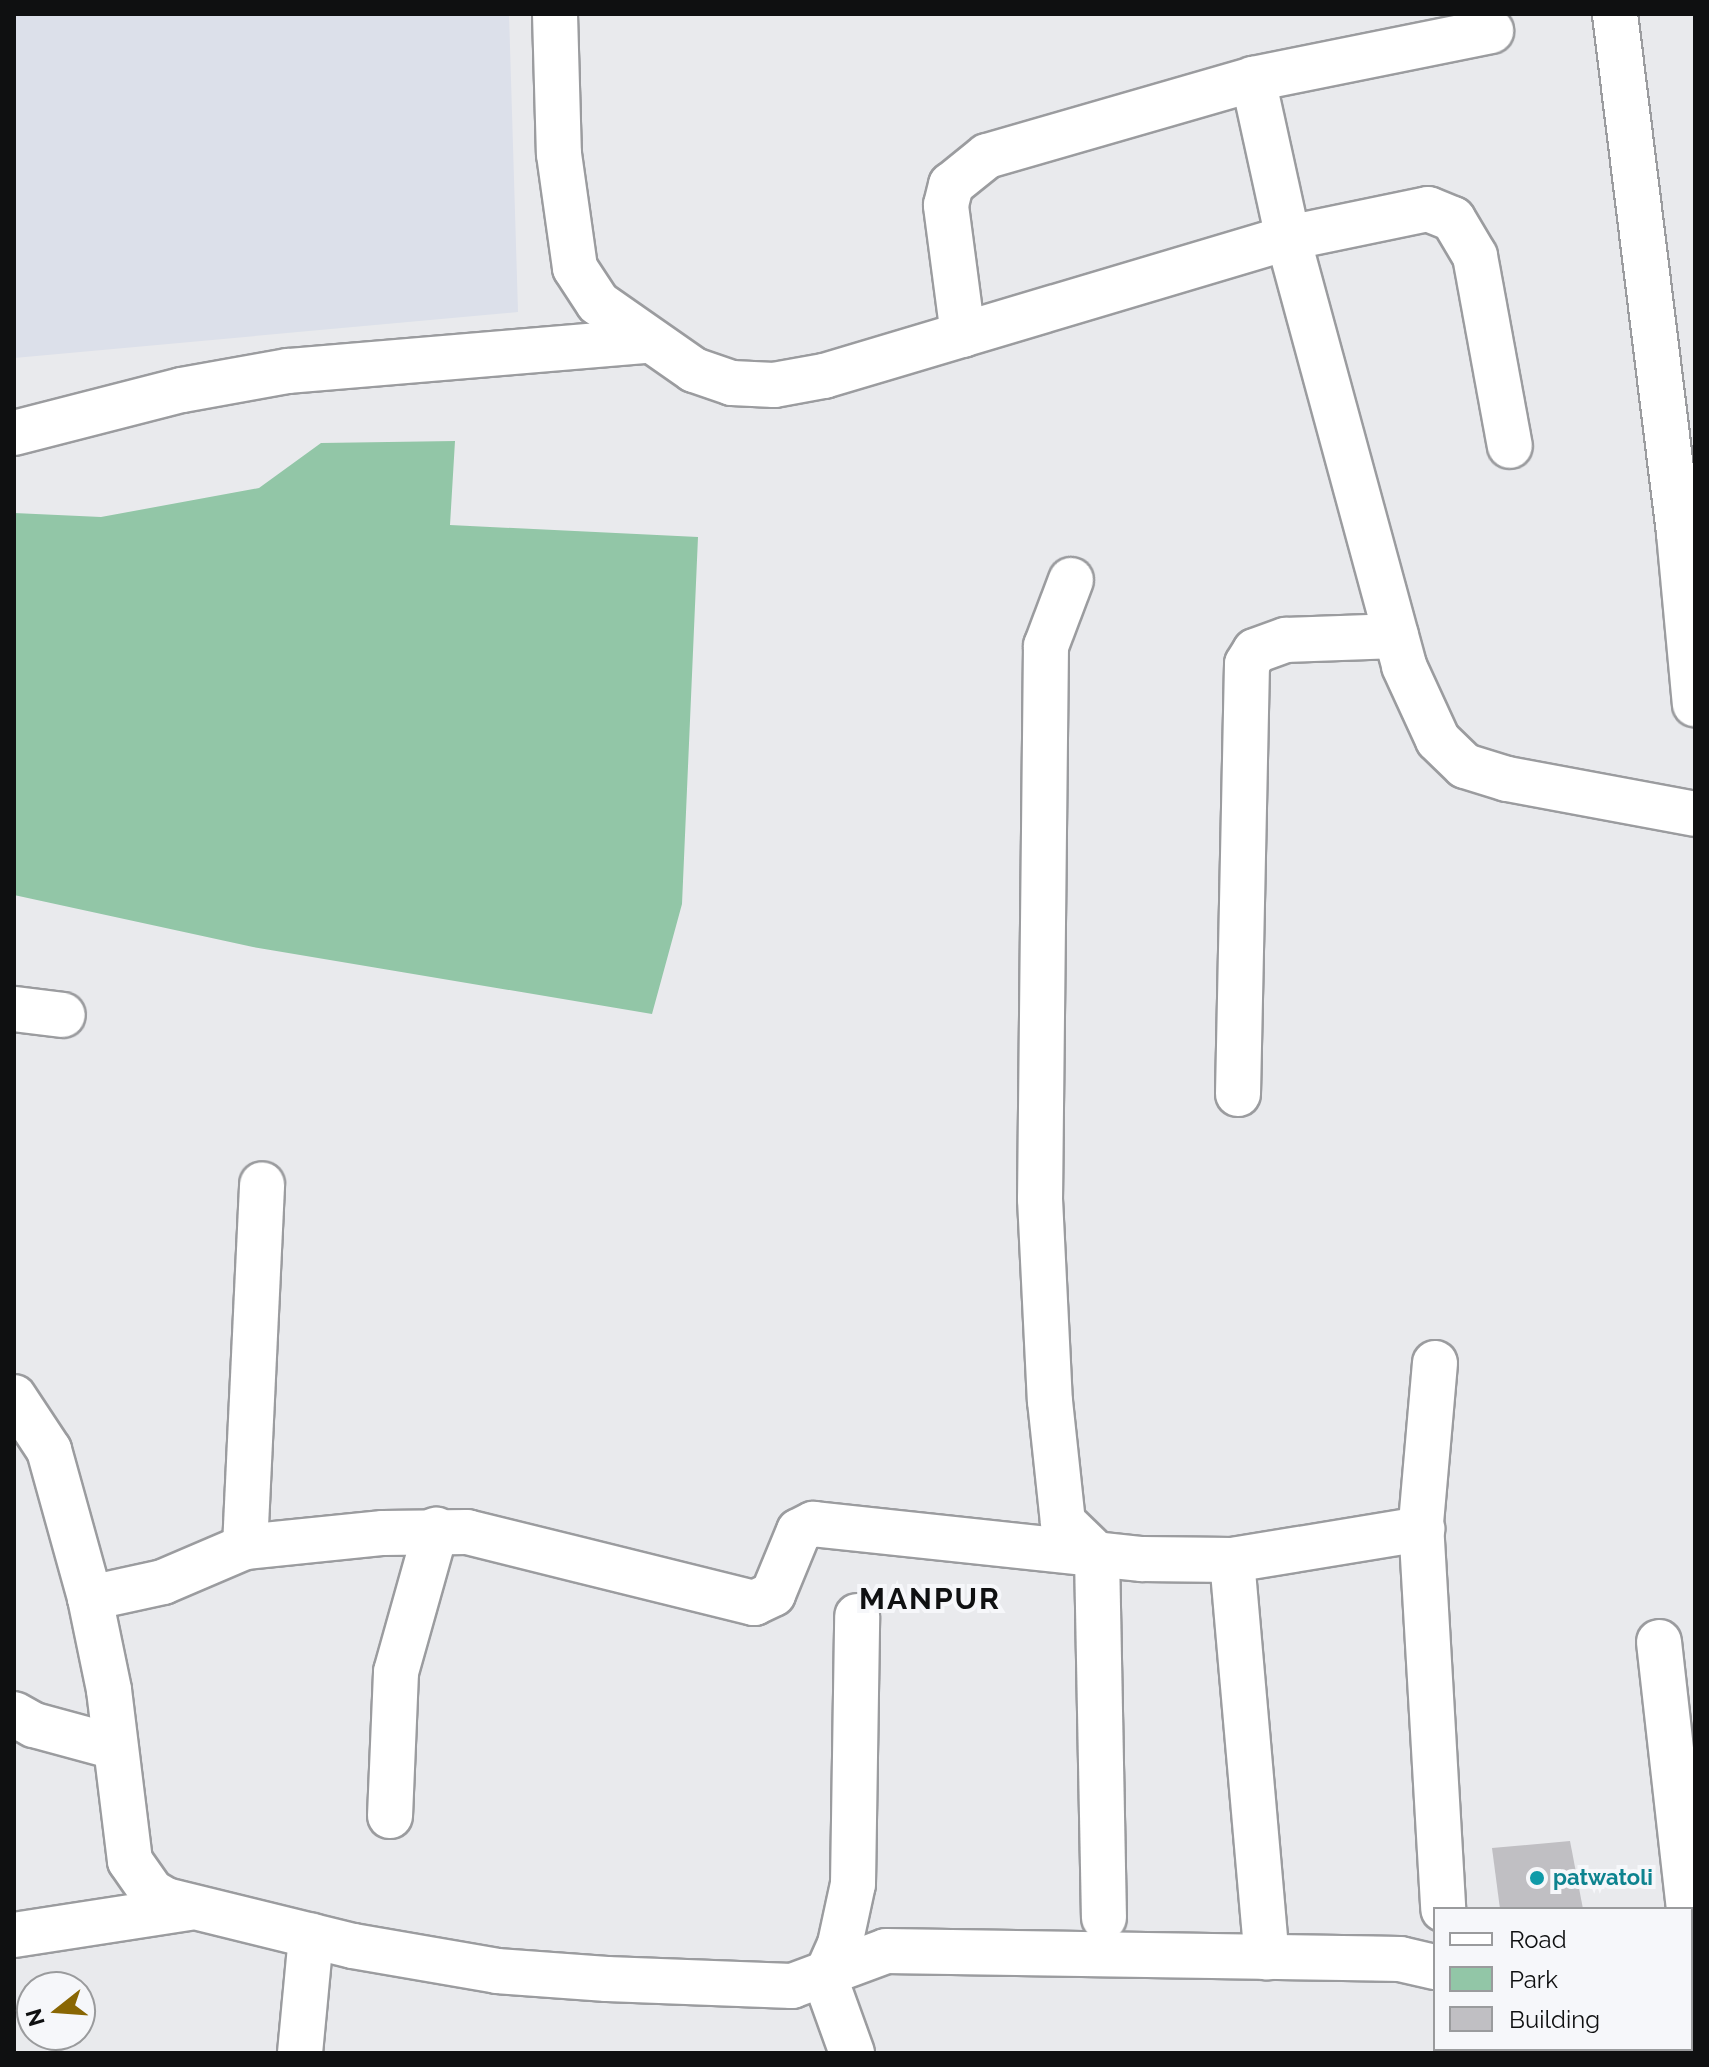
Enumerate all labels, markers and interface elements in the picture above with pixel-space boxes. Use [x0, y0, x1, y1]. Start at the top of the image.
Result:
district label: MANPUR [859, 1581, 1001, 1617]
place label: patwatoli [1553, 1865, 1653, 1891]
marker: patwatoli [1528, 1869, 1546, 1887]
legend [1433, 1907, 1693, 2051]
text: Road [1509, 1925, 1567, 1954]
text: Park [1509, 1965, 1558, 1994]
north arrow [16, 1971, 96, 2051]
text: Building [1509, 2005, 1600, 2034]
text: N [20, 2006, 50, 2029]

